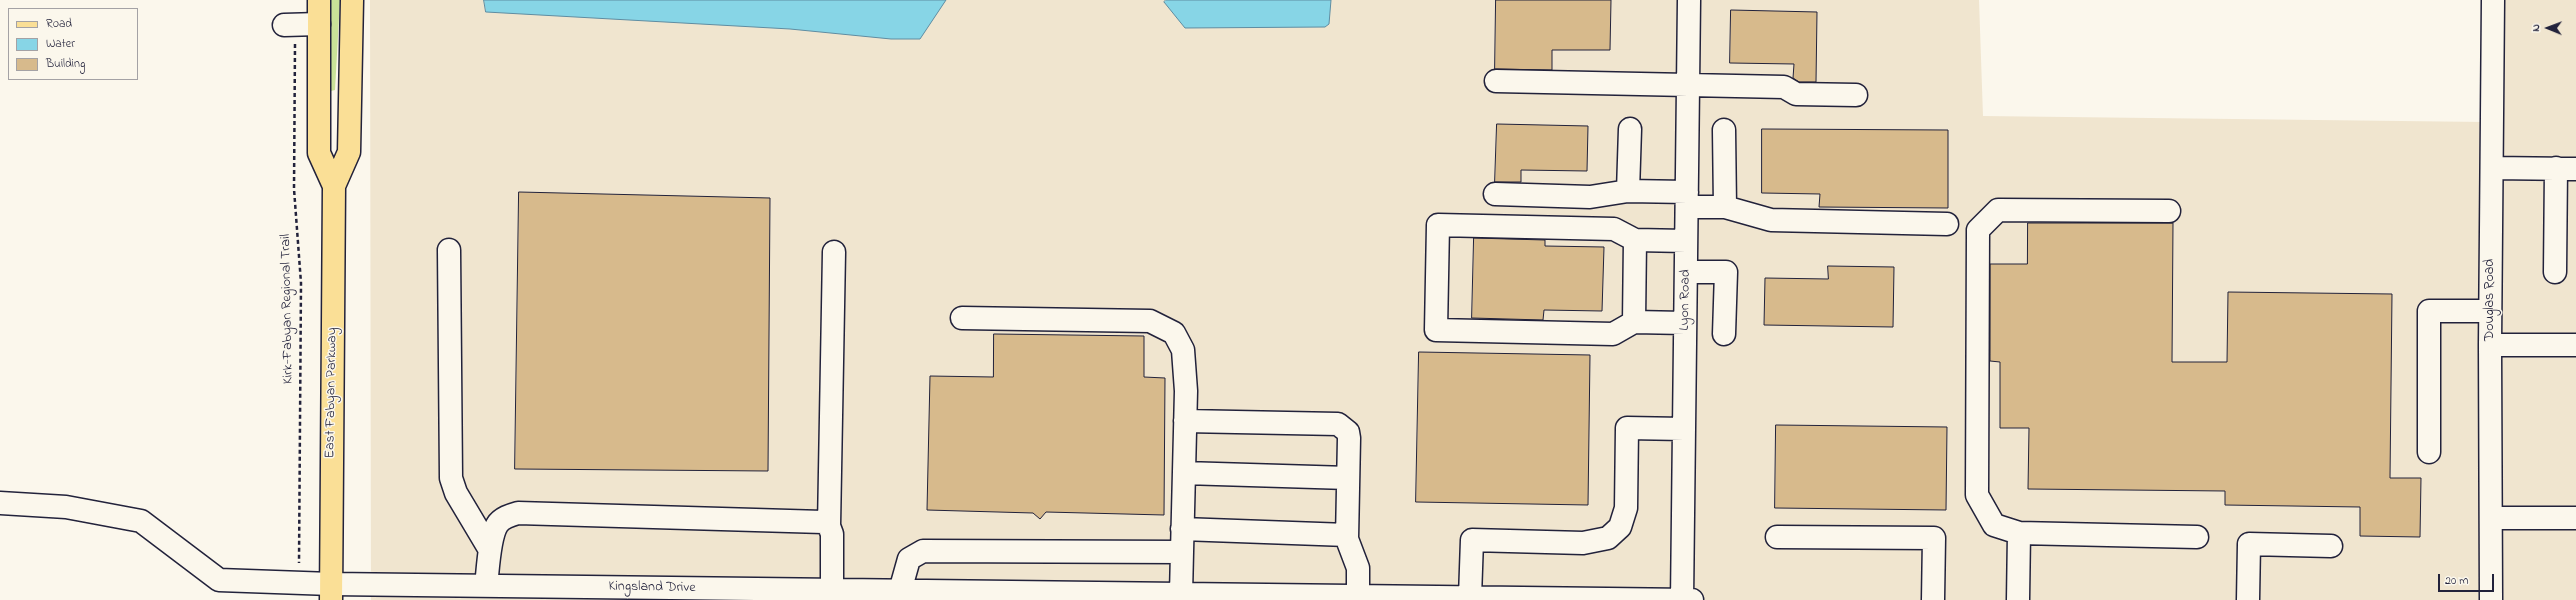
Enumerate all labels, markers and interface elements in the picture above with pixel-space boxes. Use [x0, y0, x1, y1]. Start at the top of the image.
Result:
legend [8, 8, 138, 80]
north arrow [2528, 8, 2568, 48]
text: Road [46, 15, 72, 33]
text: N [2528, 24, 2544, 32]
text: Water [46, 35, 75, 53]
text: Building [46, 55, 85, 73]
street label: Kirk-Fabyan Regional Trail [278, 234, 298, 384]
street label: Douglas Road [2483, 259, 2499, 341]
street label: Lyon Road [1677, 269, 1695, 331]
street label: East Fabyan Parkway [322, 327, 342, 459]
scale bar [2440, 566, 2496, 592]
text: 20 m [2445, 572, 2468, 590]
street label: Kingsland Drive [608, 579, 696, 597]

